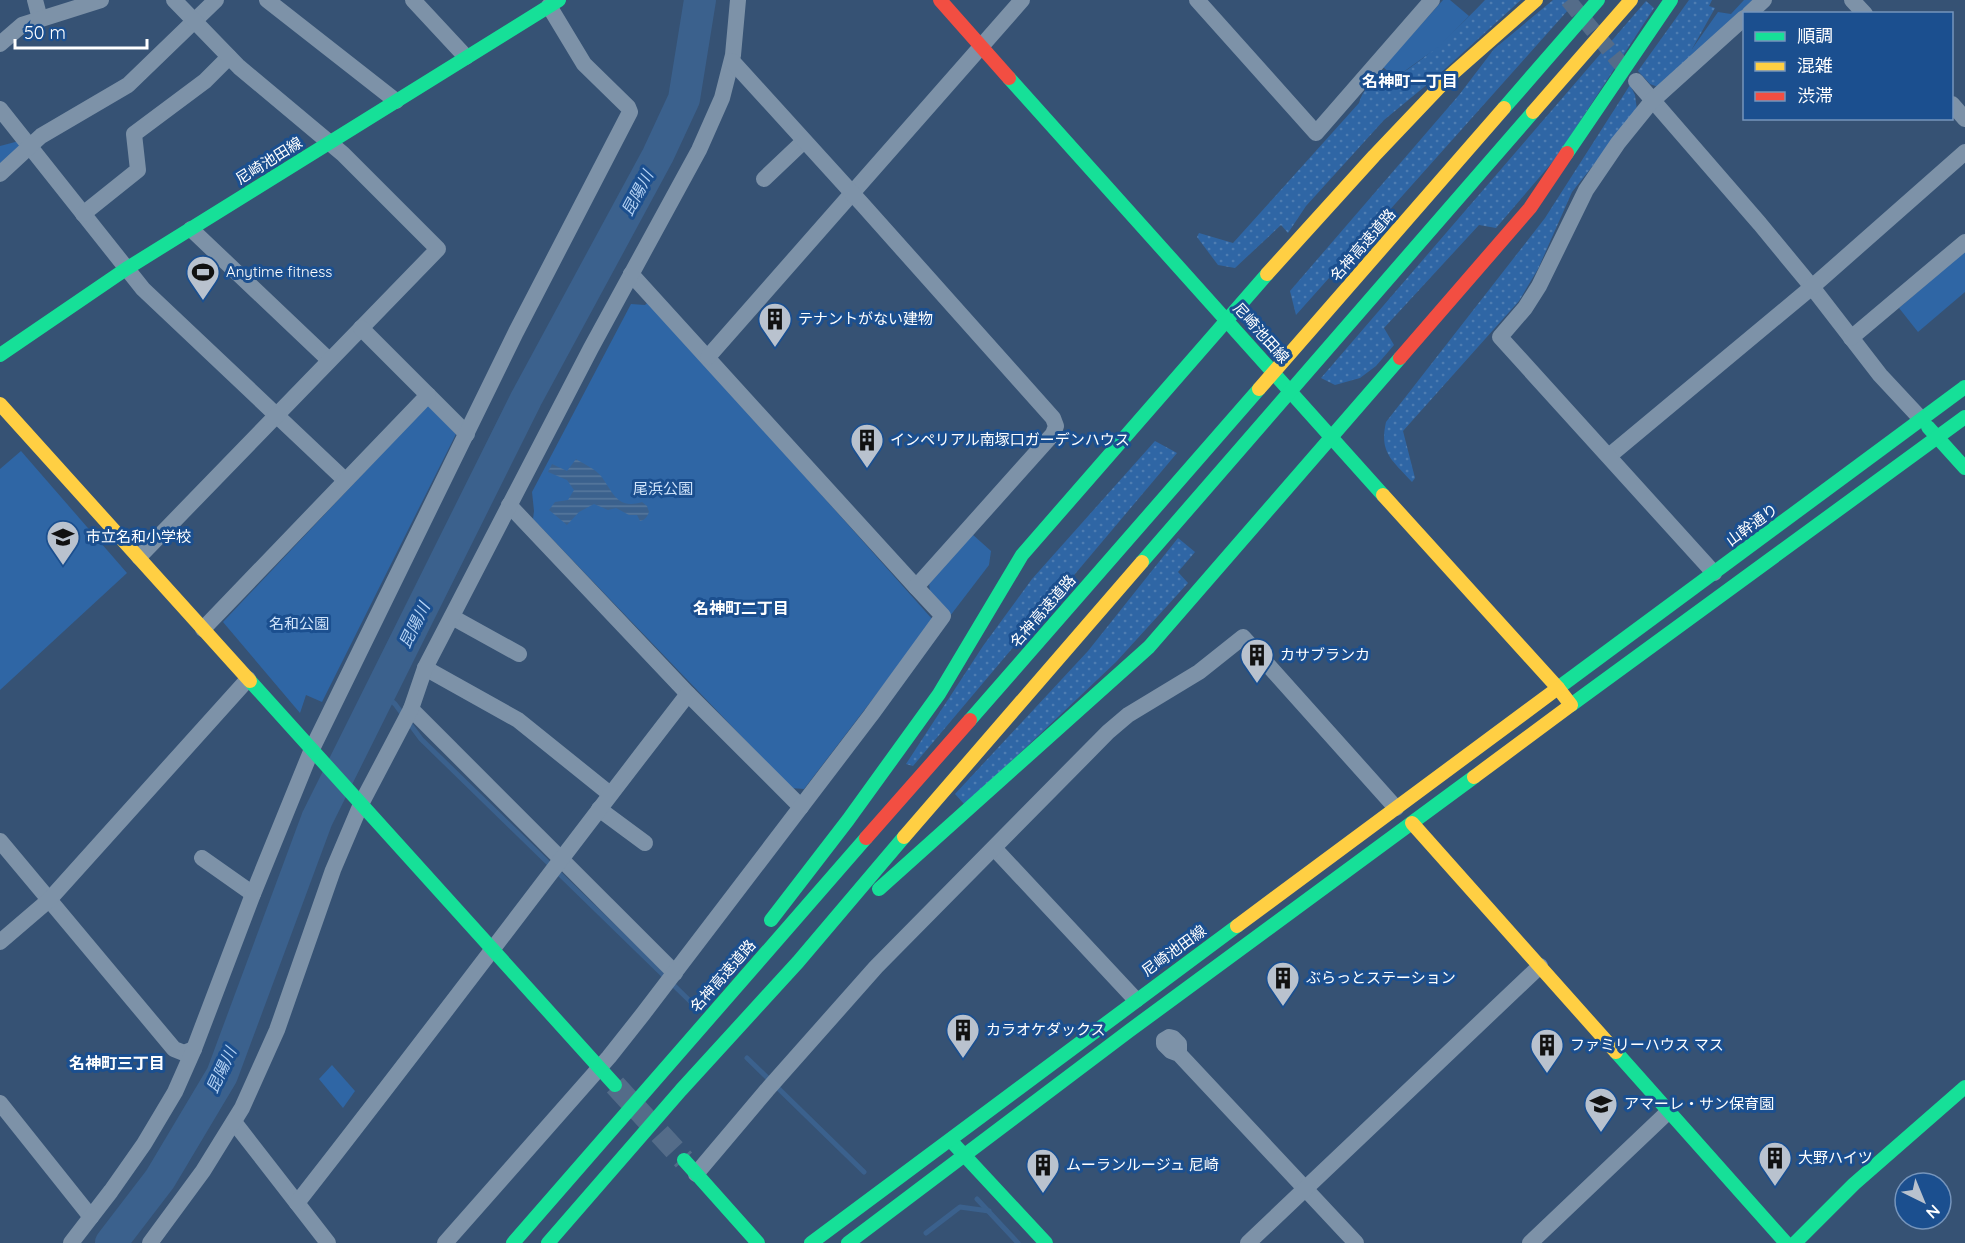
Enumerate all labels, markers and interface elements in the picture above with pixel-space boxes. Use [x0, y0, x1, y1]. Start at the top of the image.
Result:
scale bar [15, 12, 147, 50]
legend [1743, 12, 1953, 120]
text: 50 m [24, 21, 66, 44]
text: 順調 [1797, 24, 1833, 47]
text: 混雑 [1797, 54, 1833, 77]
district label: 名神町一丁目 [1362, 71, 1458, 91]
text: 渋滞 [1797, 84, 1833, 107]
street label: 尼崎池田線 [232, 133, 306, 189]
water label: 昆陽川 [617, 165, 658, 219]
street label: 名神高速道路 [1326, 204, 1399, 285]
sports icon: Anytime fitness [185, 254, 221, 301]
place label: Anytime fitness [226, 262, 332, 281]
street label: 尼崎池田線 [1229, 298, 1294, 367]
building icon: テナントがない建物 [757, 301, 793, 348]
place label: テナントがない建物 [798, 309, 933, 328]
building icon: インペリアル南塚口ガーデンハウス [849, 422, 885, 469]
place label: インペリアル南塚口ガーデンハウス [890, 430, 1130, 449]
park label: 尾浜公園 [633, 479, 693, 498]
street label: 山幹通り [1722, 499, 1782, 550]
school or university icon: 市立名和小学校 [45, 519, 81, 566]
place label: 市立名和小学校 [86, 527, 191, 546]
street label: 名神高速道路 [1006, 570, 1079, 651]
water label: 昆陽川 [394, 597, 434, 651]
district label: 名神町二丁目 [693, 598, 789, 618]
park label: 名和公園 [269, 614, 329, 633]
building icon: カサブランカ [1239, 637, 1275, 684]
place label: カサブランカ [1280, 645, 1370, 664]
street label: 尼崎池田線 [1138, 921, 1210, 980]
street label: 名神高速道路 [686, 935, 759, 1016]
building icon: ぶらっとステーション [1265, 960, 1301, 1007]
place label: ぶらっとステーション [1306, 968, 1456, 987]
building icon: カラオケダックス [945, 1012, 981, 1059]
place label: カラオケダックス [986, 1020, 1106, 1039]
building icon: ファミリーハウス マス [1529, 1027, 1565, 1074]
place label: ファミリーハウス マス [1570, 1035, 1724, 1054]
water label: 昆陽川 [202, 1042, 241, 1096]
district label: 名神町三丁目 [69, 1053, 165, 1073]
school or university icon: アマーレ・サン保育園 [1583, 1086, 1619, 1133]
place label: アマーレ・サン保育園 [1624, 1094, 1774, 1113]
building icon: 大野ハイツ [1757, 1140, 1793, 1187]
building icon: ムーランルージュ 尼崎 [1025, 1147, 1061, 1194]
place label: 大野ハイツ [1798, 1148, 1873, 1167]
place label: ムーランルージュ 尼崎 [1066, 1155, 1219, 1174]
north arrow [1893, 1171, 1953, 1231]
text: N [1922, 1201, 1944, 1223]

